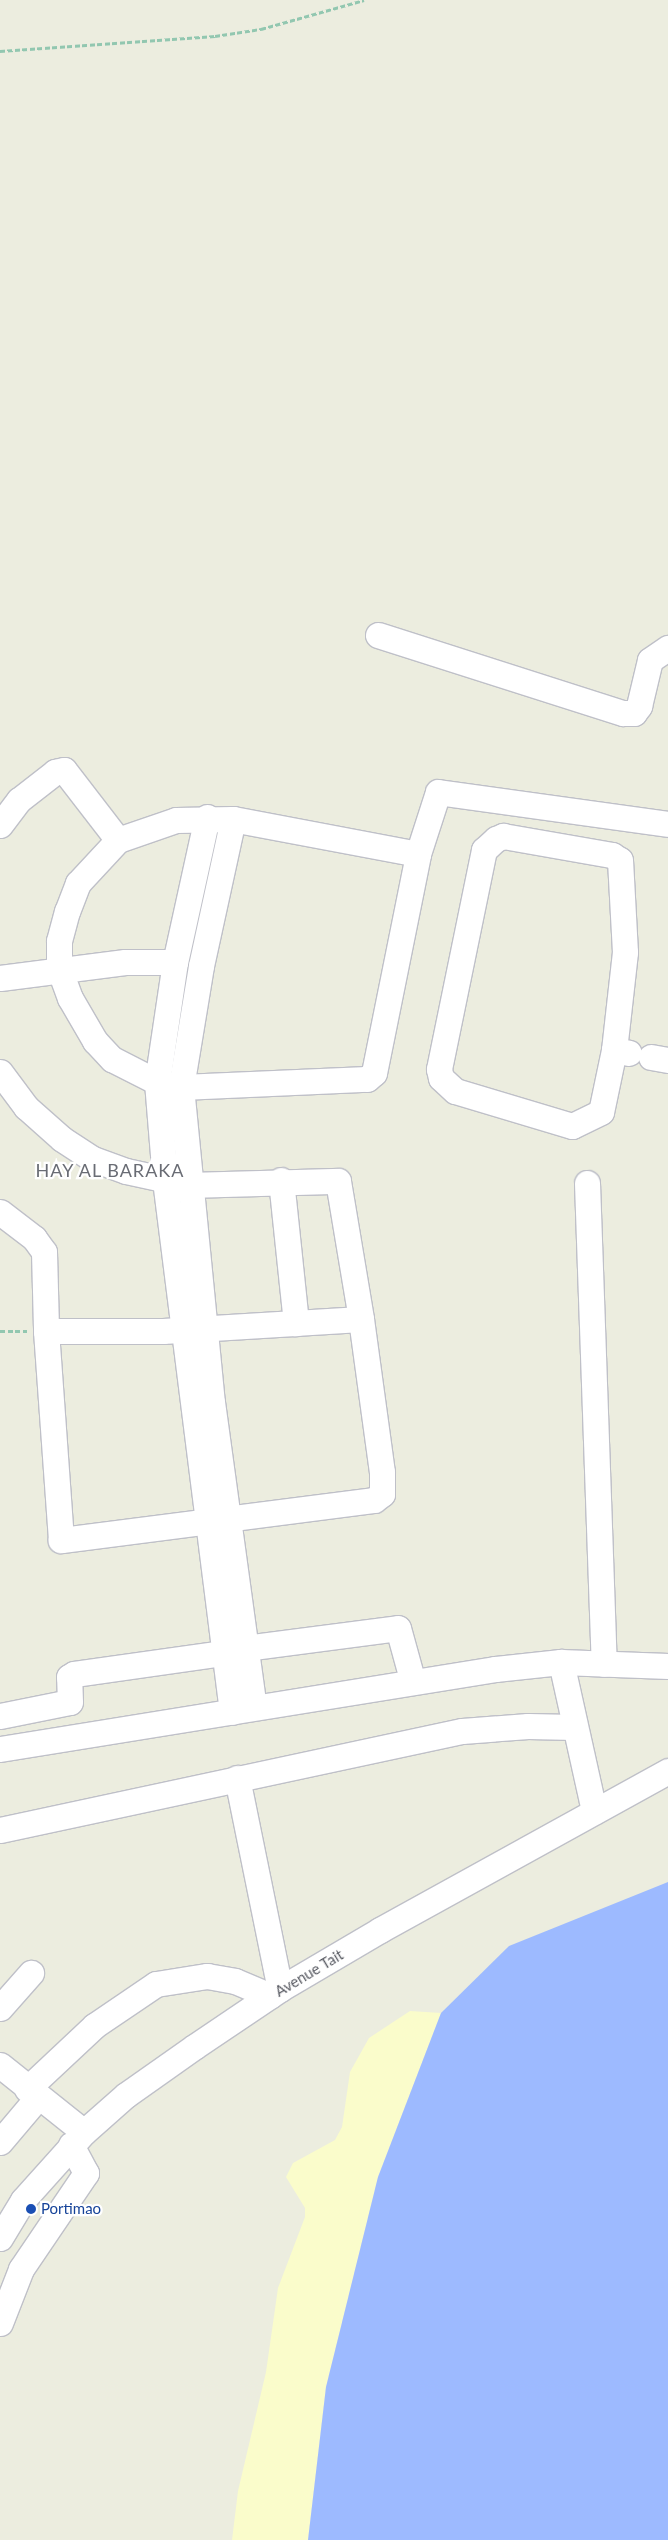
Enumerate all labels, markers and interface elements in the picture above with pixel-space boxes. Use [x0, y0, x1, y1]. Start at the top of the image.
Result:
district label: HAY AL BARAKA [33, 1159, 187, 1181]
street label: Avenue Tait [271, 1945, 347, 2001]
place label: Portimao [41, 2200, 101, 2218]
marker: Portimao [25, 2203, 37, 2215]

